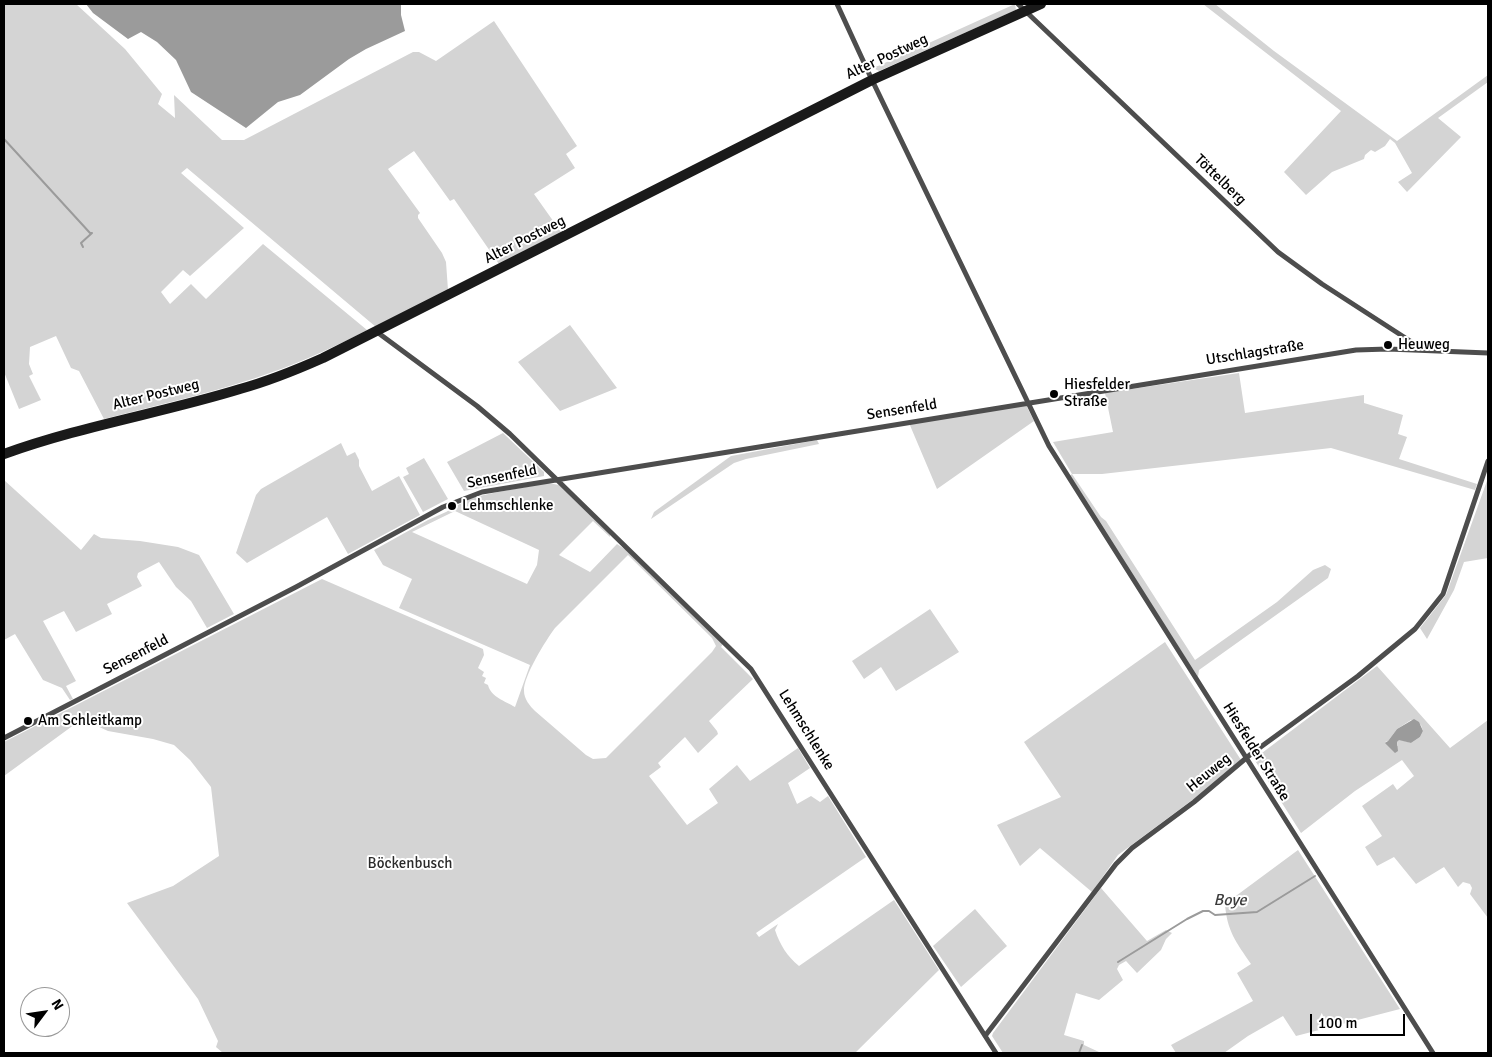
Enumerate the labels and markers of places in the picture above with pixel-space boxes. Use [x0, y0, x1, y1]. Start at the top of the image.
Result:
place label: Heuweg [1398, 336, 1450, 354]
marker: Heuweg [1382, 339, 1394, 351]
place label: Hiesfelder Straße [1064, 376, 1130, 411]
marker: Hiesfelder Straße [1048, 388, 1060, 400]
place label: Lehmschlenke [462, 497, 554, 515]
marker: Lehmschlenke [446, 500, 458, 512]
place label: Am Schleitkamp [38, 712, 142, 730]
marker: Am Schleitkamp [22, 715, 34, 727]

